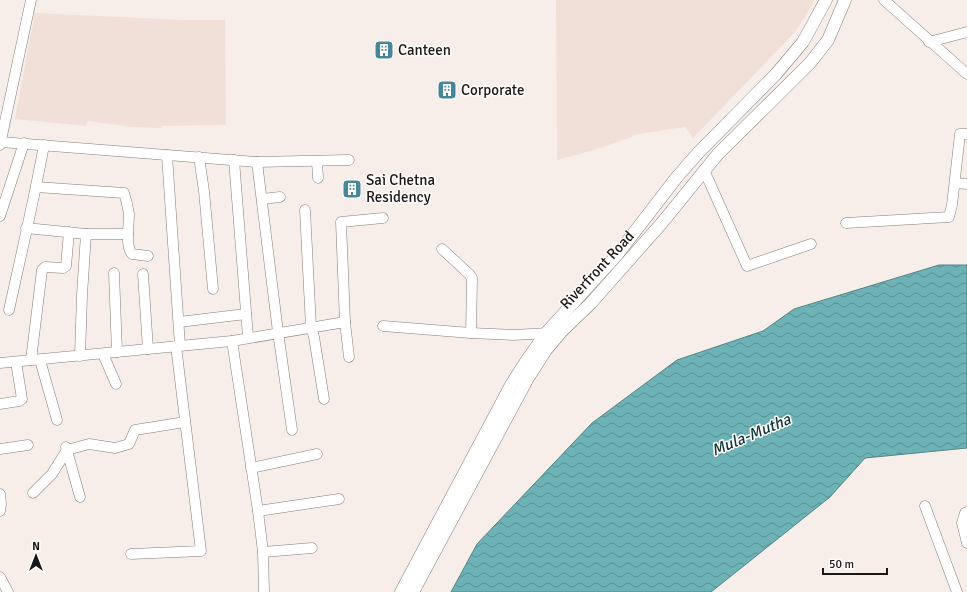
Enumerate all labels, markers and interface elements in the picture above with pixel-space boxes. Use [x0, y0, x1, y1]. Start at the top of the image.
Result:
building icon: Canteen [373, 39, 395, 61]
place label: Canteen [398, 41, 451, 59]
building icon: Corporate [436, 79, 458, 101]
place label: Corporate [461, 81, 525, 99]
place label: Sai Chetna Residency [366, 171, 435, 206]
building icon: Sai Chetna Residency [341, 178, 363, 200]
street label: Riverfront Road [556, 227, 638, 313]
water label: Mula-Mutha [708, 409, 794, 461]
north arrow [16, 536, 56, 576]
text: N [32, 540, 40, 553]
scale bar [823, 550, 887, 576]
text: 50 m [829, 557, 854, 572]

